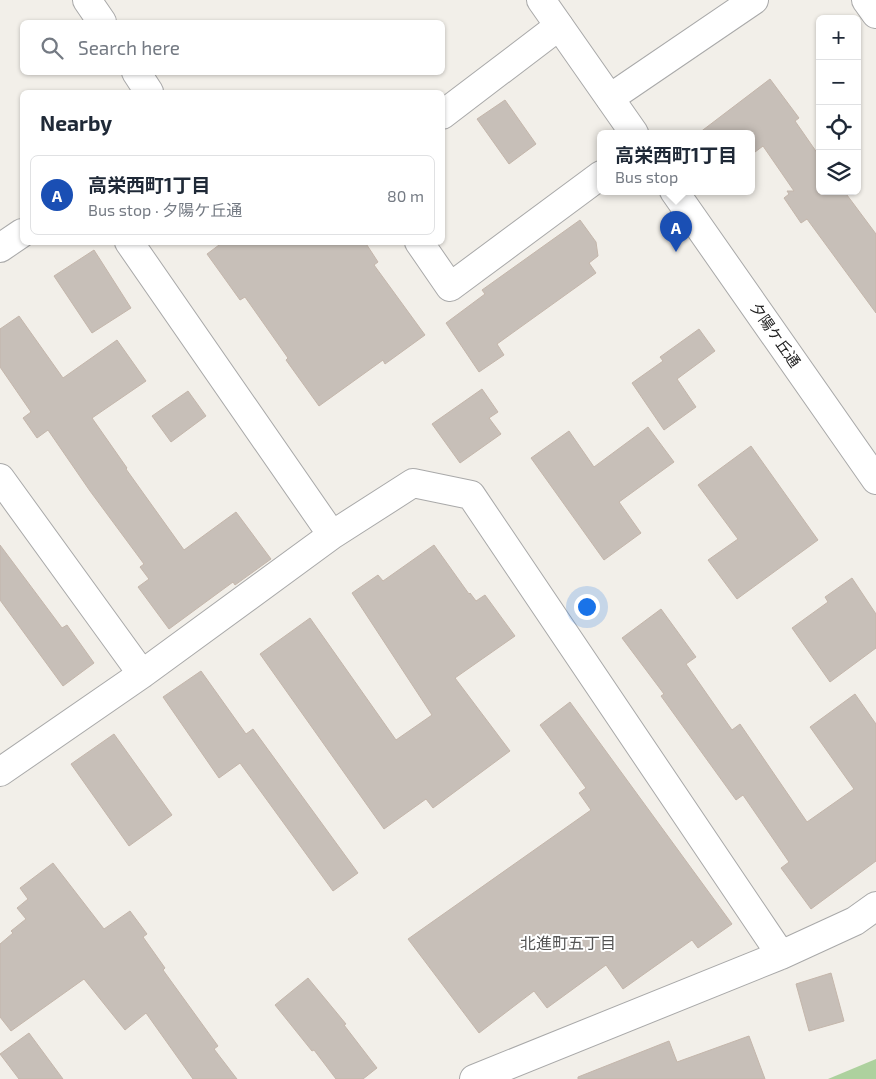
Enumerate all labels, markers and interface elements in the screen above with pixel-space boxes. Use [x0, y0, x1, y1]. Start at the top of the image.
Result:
map controls [816, 15, 861, 195]
button: + [816, 15, 861, 60]
search box [20, 20, 445, 75]
icon: search [38, 34, 66, 62]
text: Search here [78, 36, 180, 59]
button: − [816, 60, 861, 105]
button: locate [816, 105, 861, 150]
text: Nearby [40, 110, 112, 135]
popup [597, 130, 755, 195]
text: 高栄西町1丁目 [615, 143, 737, 166]
button: layers [816, 150, 861, 195]
text: Bus stop [615, 167, 678, 186]
text: 高栄西町1丁目 [88, 173, 210, 196]
text: A [52, 186, 62, 205]
text: 80 m [387, 186, 424, 205]
text: Bus stop · 夕陽ケ丘通 [88, 200, 242, 219]
pin: A [660, 211, 692, 252]
street label: 夕陽ケ丘通 [747, 299, 805, 370]
your location [574, 594, 600, 620]
district label: 北進町五丁目 [520, 933, 616, 952]

